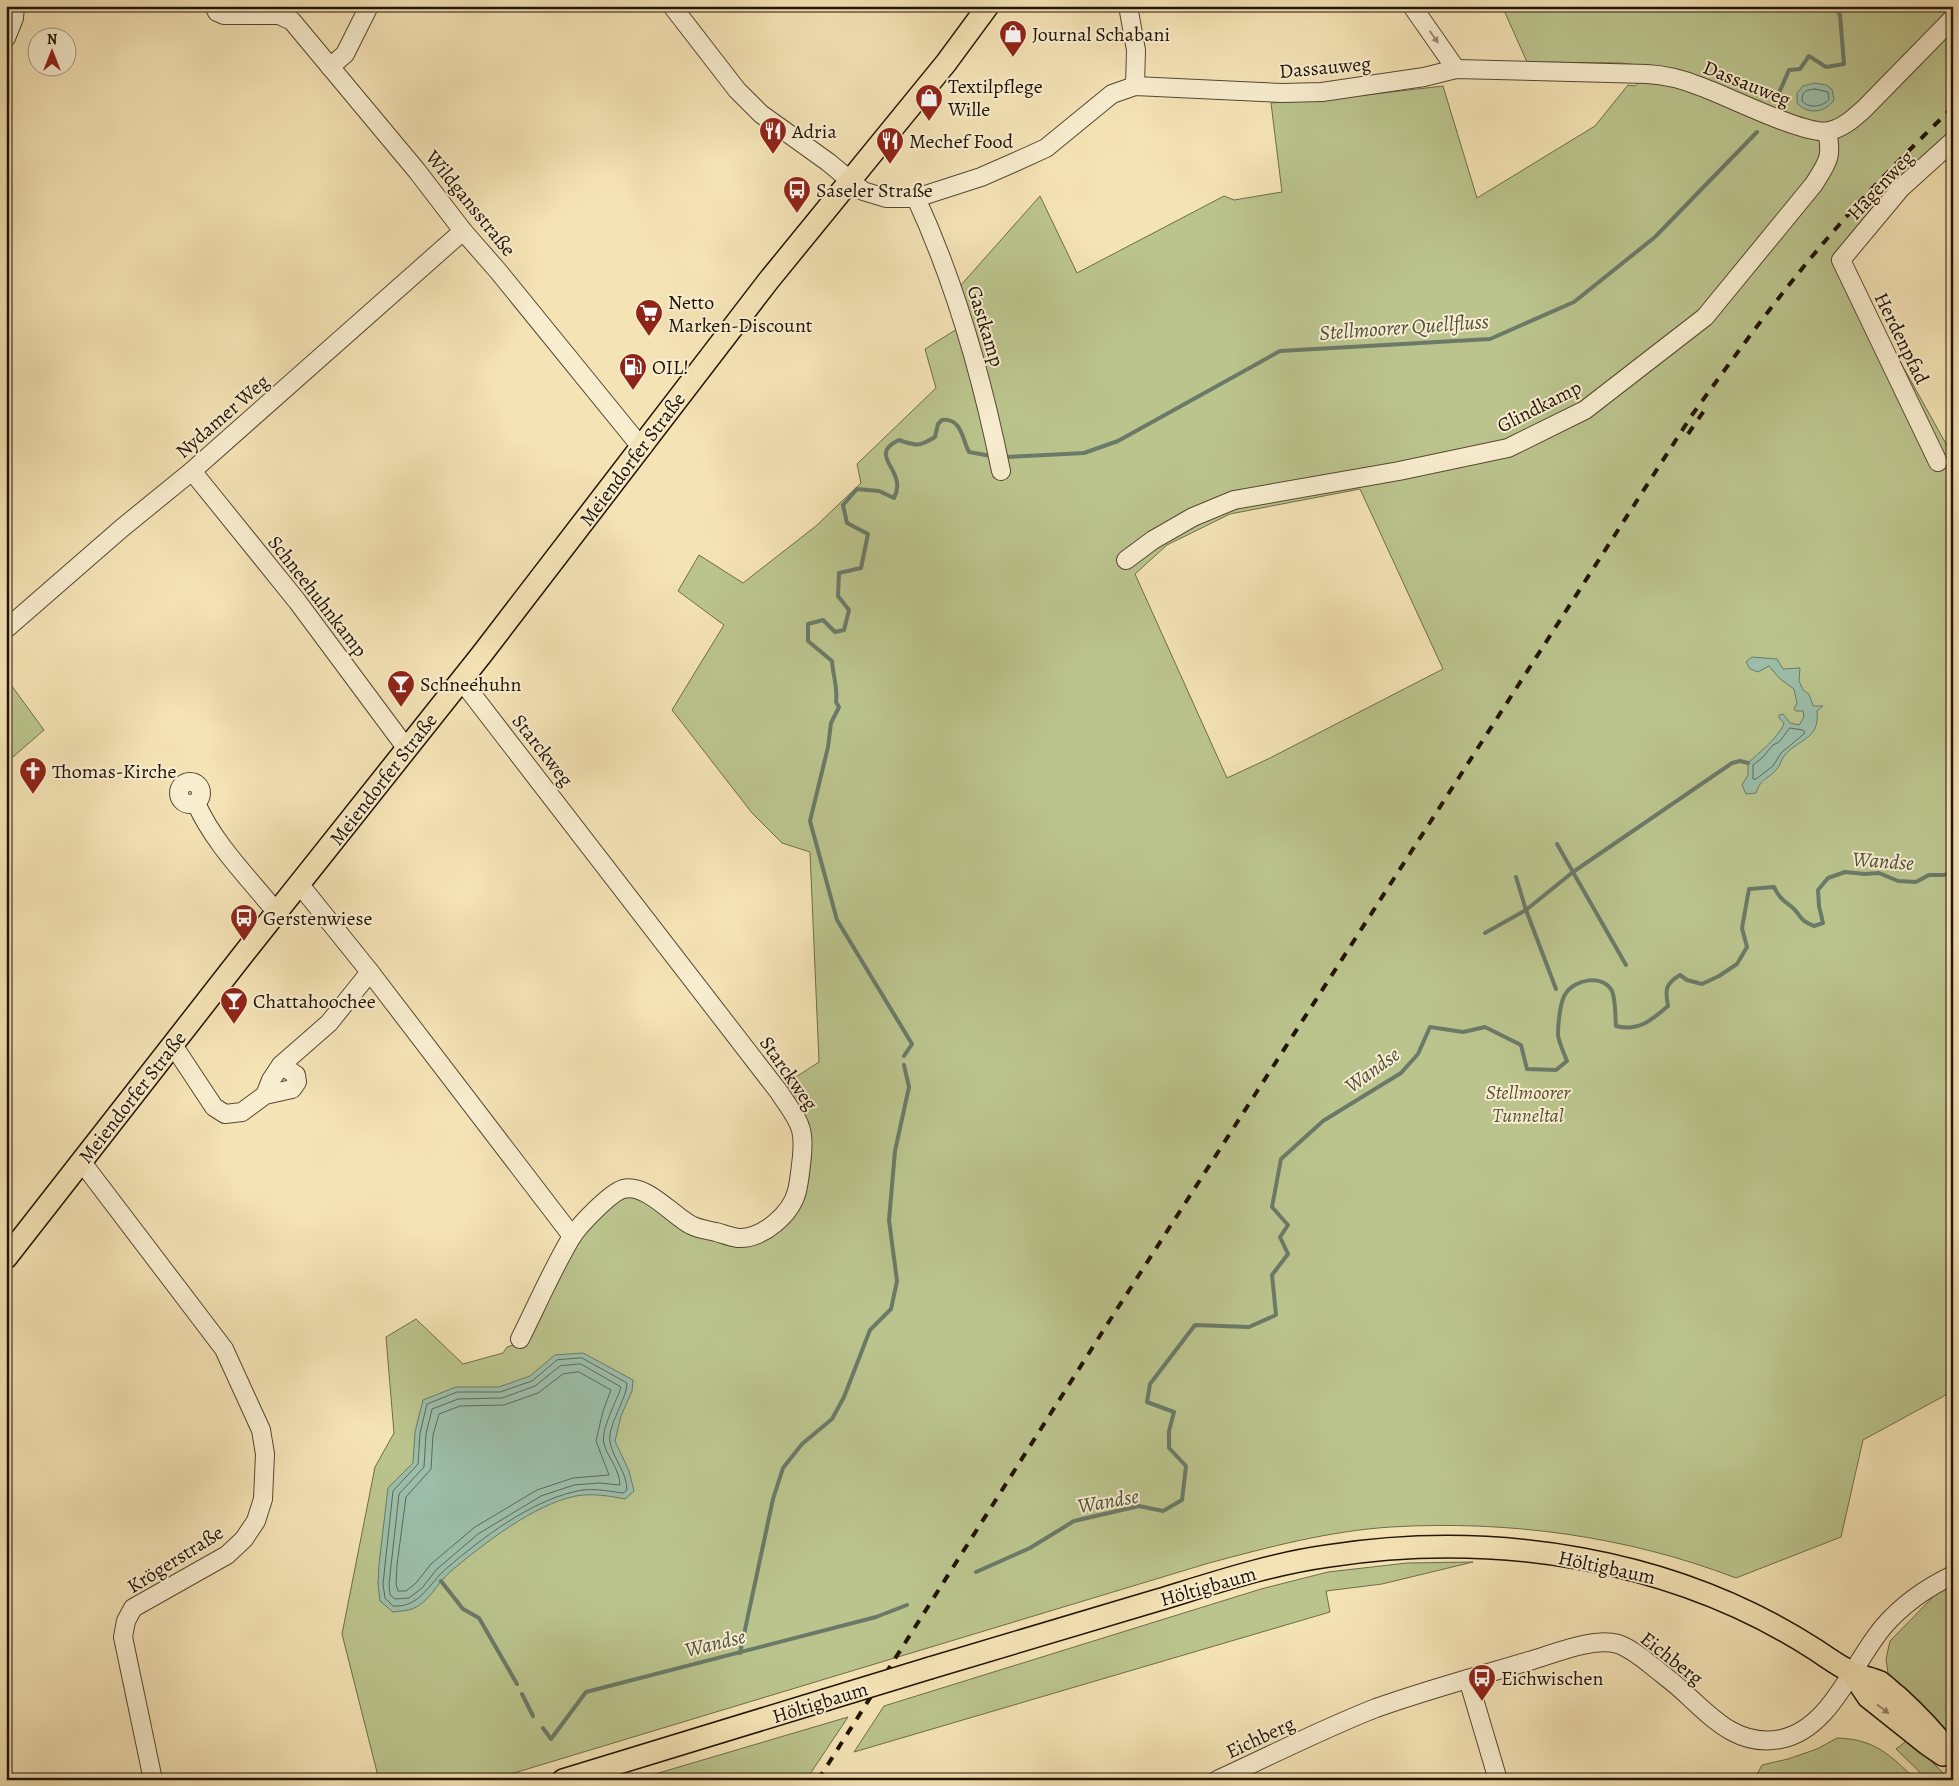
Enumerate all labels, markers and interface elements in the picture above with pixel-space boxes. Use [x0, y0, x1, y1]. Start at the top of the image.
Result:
shop icon: Journal Schabani [998, 19, 1028, 58]
place label: Journal Schabani [1032, 21, 1170, 48]
north arrow [28, 28, 78, 78]
text: N [47, 30, 57, 49]
one-way arrow [1429, 31, 1439, 44]
street label: Dassauweg [1278, 50, 1372, 85]
street label: Dassauweg [1699, 54, 1795, 113]
place label: Textilpflege Wille [947, 73, 1043, 123]
shop icon: Textilpflege Wille [914, 83, 944, 122]
restaurant icon: Adria [758, 116, 788, 155]
place label: Adria [791, 118, 837, 145]
restaurant icon: Mechef Food [875, 126, 905, 165]
place label: Mechef Food [909, 128, 1013, 155]
street label: Wildgansstraße [419, 144, 522, 262]
street label: Hagenweg [1841, 145, 1920, 226]
bus stop icon: Saseler Straße [782, 175, 812, 214]
place label: Saseler Straße [816, 177, 933, 204]
street label: Gastkamp [960, 282, 1011, 370]
street label: Herdenpfad [1868, 288, 1935, 389]
place label: Netto Marken-Discount [668, 289, 813, 339]
supermarket icon: Netto Marken-Discount [634, 298, 664, 337]
water label: Stellmoorer Quellfluss [1318, 307, 1490, 347]
fuel station icon: OIL! [618, 352, 648, 391]
place label: OIL! [652, 354, 689, 381]
street label: Nydamer Weg [170, 368, 275, 464]
street label: Glindkamp [1492, 374, 1586, 439]
street label: Meiendorfer Straße [573, 387, 692, 532]
street label: Schneehuhnkamp [262, 530, 374, 663]
bar icon: Schneehuhn [386, 669, 416, 708]
place label: Schneehuhn [420, 671, 521, 698]
street label: Meiendorfer Straße [323, 708, 444, 851]
street label: Starckweg [506, 709, 579, 792]
church icon: Thomas-Kirche [18, 756, 48, 795]
place label: Thomas-Kirche [52, 758, 177, 785]
water label: Wandse [1851, 845, 1915, 877]
bus stop icon: Gerstenwiese [229, 903, 259, 942]
place label: Gerstenwiese [263, 905, 372, 932]
bar icon: Chattahoochee [219, 986, 249, 1025]
place label: Chattahoochee [253, 988, 376, 1015]
street label: Meiendorfer Straße [72, 1026, 193, 1169]
street label: Starckweg [753, 1031, 824, 1116]
water label: Wandse [1339, 1040, 1406, 1099]
park label: Stellmoorer Tunneltal [1486, 1079, 1571, 1129]
water label: Wandse [1075, 1482, 1141, 1520]
street label: Krögerstraße [122, 1519, 229, 1600]
street label: Höltigbaum [1556, 1544, 1658, 1591]
street label: Höltigbaum [1157, 1560, 1260, 1613]
water label: Wandse [682, 1622, 749, 1664]
street label: Eichberg [1635, 1625, 1709, 1691]
bus stop icon: Eichwischen [1467, 1663, 1497, 1702]
place label: Eichwischen [1501, 1665, 1604, 1692]
street label: Höltigbaum [769, 1675, 872, 1730]
one-way arrow [1876, 1703, 1889, 1714]
street label: Eichberg [1222, 1710, 1299, 1765]

